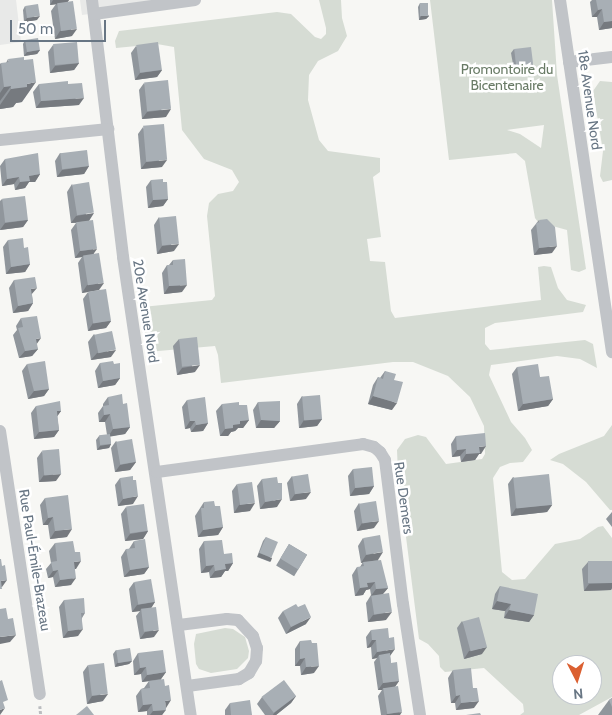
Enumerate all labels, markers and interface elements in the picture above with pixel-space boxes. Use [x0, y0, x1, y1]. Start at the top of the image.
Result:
scale bar [12, 10, 109, 42]
text: 50 m [18, 20, 53, 38]
street label: 18e Avenue Nord [575, 49, 605, 151]
park label: Promontoire du Bicentenaire [461, 61, 553, 94]
street label: 20e Avenue Nord [130, 258, 162, 364]
street label: Rue Demers [391, 461, 417, 535]
street label: Rue Paul-Émile-Brazeau [16, 488, 54, 632]
north arrow [552, 655, 602, 705]
text: N [573, 685, 584, 703]

